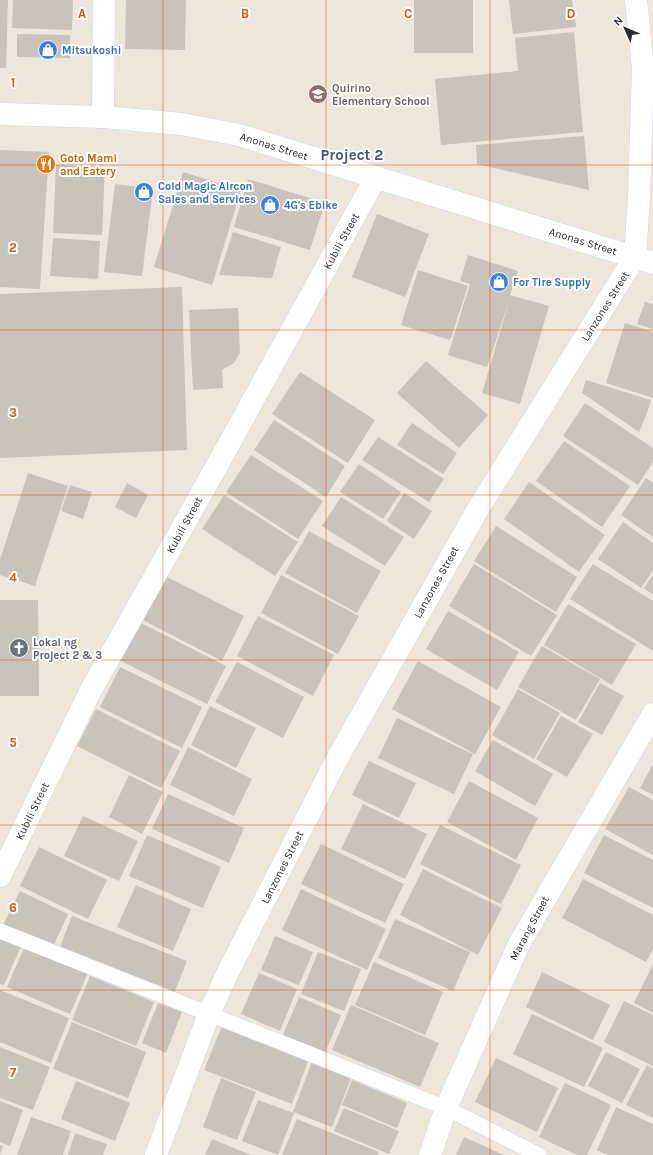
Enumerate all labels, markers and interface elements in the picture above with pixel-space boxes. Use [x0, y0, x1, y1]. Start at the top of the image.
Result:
text: A [78, 6, 86, 21]
text: B [241, 6, 249, 21]
text: C [404, 6, 412, 21]
text: D [567, 6, 576, 21]
north arrow [605, 8, 645, 48]
text: N [611, 14, 626, 29]
shop icon: Mitsukoshi [37, 39, 59, 61]
place label: Mitsukoshi [62, 44, 121, 57]
text: 1 [11, 75, 15, 90]
place label: Quirino Elementary School [332, 82, 430, 108]
school or university icon: Quirino Elementary School [307, 83, 329, 105]
street label: Anonas Street [238, 130, 309, 163]
district label: Project 2 [321, 146, 383, 164]
place label: Goto Mami and Eatery [60, 152, 117, 178]
restaurant icon: Goto Mami and Eatery [35, 153, 57, 175]
place label: Cold Magic Aircon Sales and Services [158, 180, 256, 206]
shop icon: Cold Magic Aircon Sales and Services [133, 181, 155, 203]
shop icon: 4G's Ebike [259, 194, 281, 216]
place label: 4G's Ebike [284, 199, 338, 212]
street label: Kubili Street [321, 211, 362, 272]
street label: Anonas Street [547, 225, 618, 258]
text: 2 [9, 240, 17, 255]
street label: Lanzones Street [579, 269, 632, 344]
shop icon: For Tire Supply [488, 271, 510, 293]
place label: For Tire Supply [513, 276, 591, 289]
text: 3 [9, 405, 17, 420]
street label: Kubili Street [164, 495, 205, 556]
street label: Lanzones Street [411, 544, 462, 620]
text: 4 [9, 570, 17, 585]
place label: Lokal ng Project 2 & 3 [33, 636, 102, 662]
church icon: Lokal ng Project 2 & 3 [8, 637, 30, 659]
text: 5 [9, 735, 17, 750]
street label: Kubili Street [13, 780, 52, 842]
street label: Lanzones Street [259, 829, 306, 906]
street label: Marang Street [507, 894, 552, 963]
text: 6 [9, 900, 17, 915]
text: 7 [10, 1065, 17, 1080]

